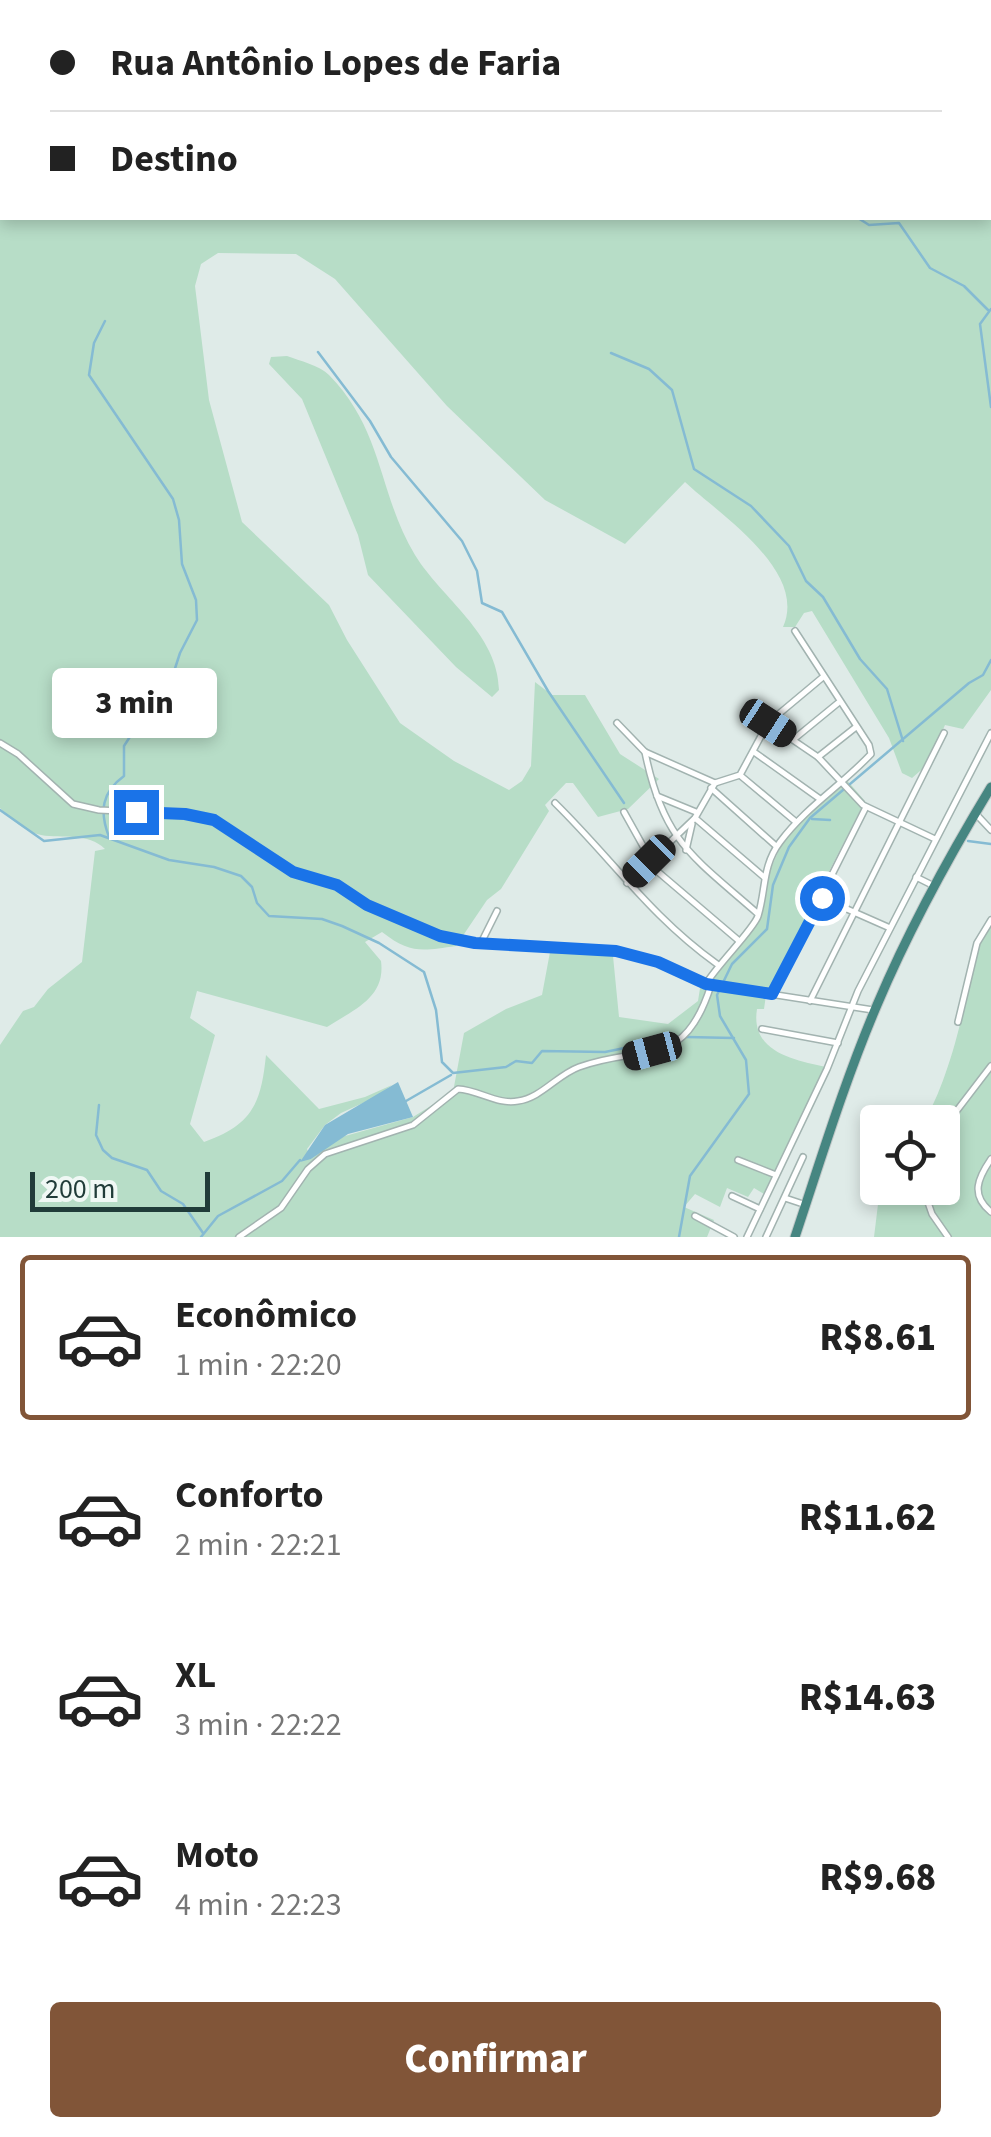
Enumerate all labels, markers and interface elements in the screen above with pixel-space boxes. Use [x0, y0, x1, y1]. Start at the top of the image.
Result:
text: Rua Antônio Lopes de Faria [110, 36, 561, 90]
text: Destino [110, 132, 238, 186]
callout: 3 min [54, 667, 218, 737]
text: 3 min [95, 680, 174, 726]
car [735, 694, 801, 752]
route end [114, 790, 159, 835]
car [617, 829, 681, 893]
route start [800, 876, 845, 921]
car [619, 1029, 685, 1073]
map controls [860, 1105, 960, 1205]
button: locate [860, 1105, 960, 1205]
scale bar [30, 1167, 210, 1212]
text: 200 m [45, 1169, 116, 1209]
text: Econômico [175, 1288, 357, 1342]
icon: car [55, 1293, 145, 1383]
text: R$8.61 [819, 1311, 936, 1365]
text: 1 min · 22:20 [175, 1342, 342, 1388]
text: Conforto [175, 1468, 324, 1522]
icon: car [55, 1473, 145, 1563]
text: R$11.62 [799, 1491, 936, 1545]
text: 2 min · 22:21 [175, 1522, 342, 1568]
text: XL [175, 1648, 216, 1702]
icon: car [55, 1653, 145, 1743]
text: R$14.63 [799, 1671, 936, 1725]
text: 3 min · 22:22 [175, 1702, 342, 1748]
text: Moto [175, 1828, 259, 1882]
icon: car [55, 1833, 145, 1923]
text: R$9.68 [819, 1851, 936, 1905]
text: 4 min · 22:23 [175, 1882, 342, 1928]
button: Confirmar [50, 2002, 941, 2117]

